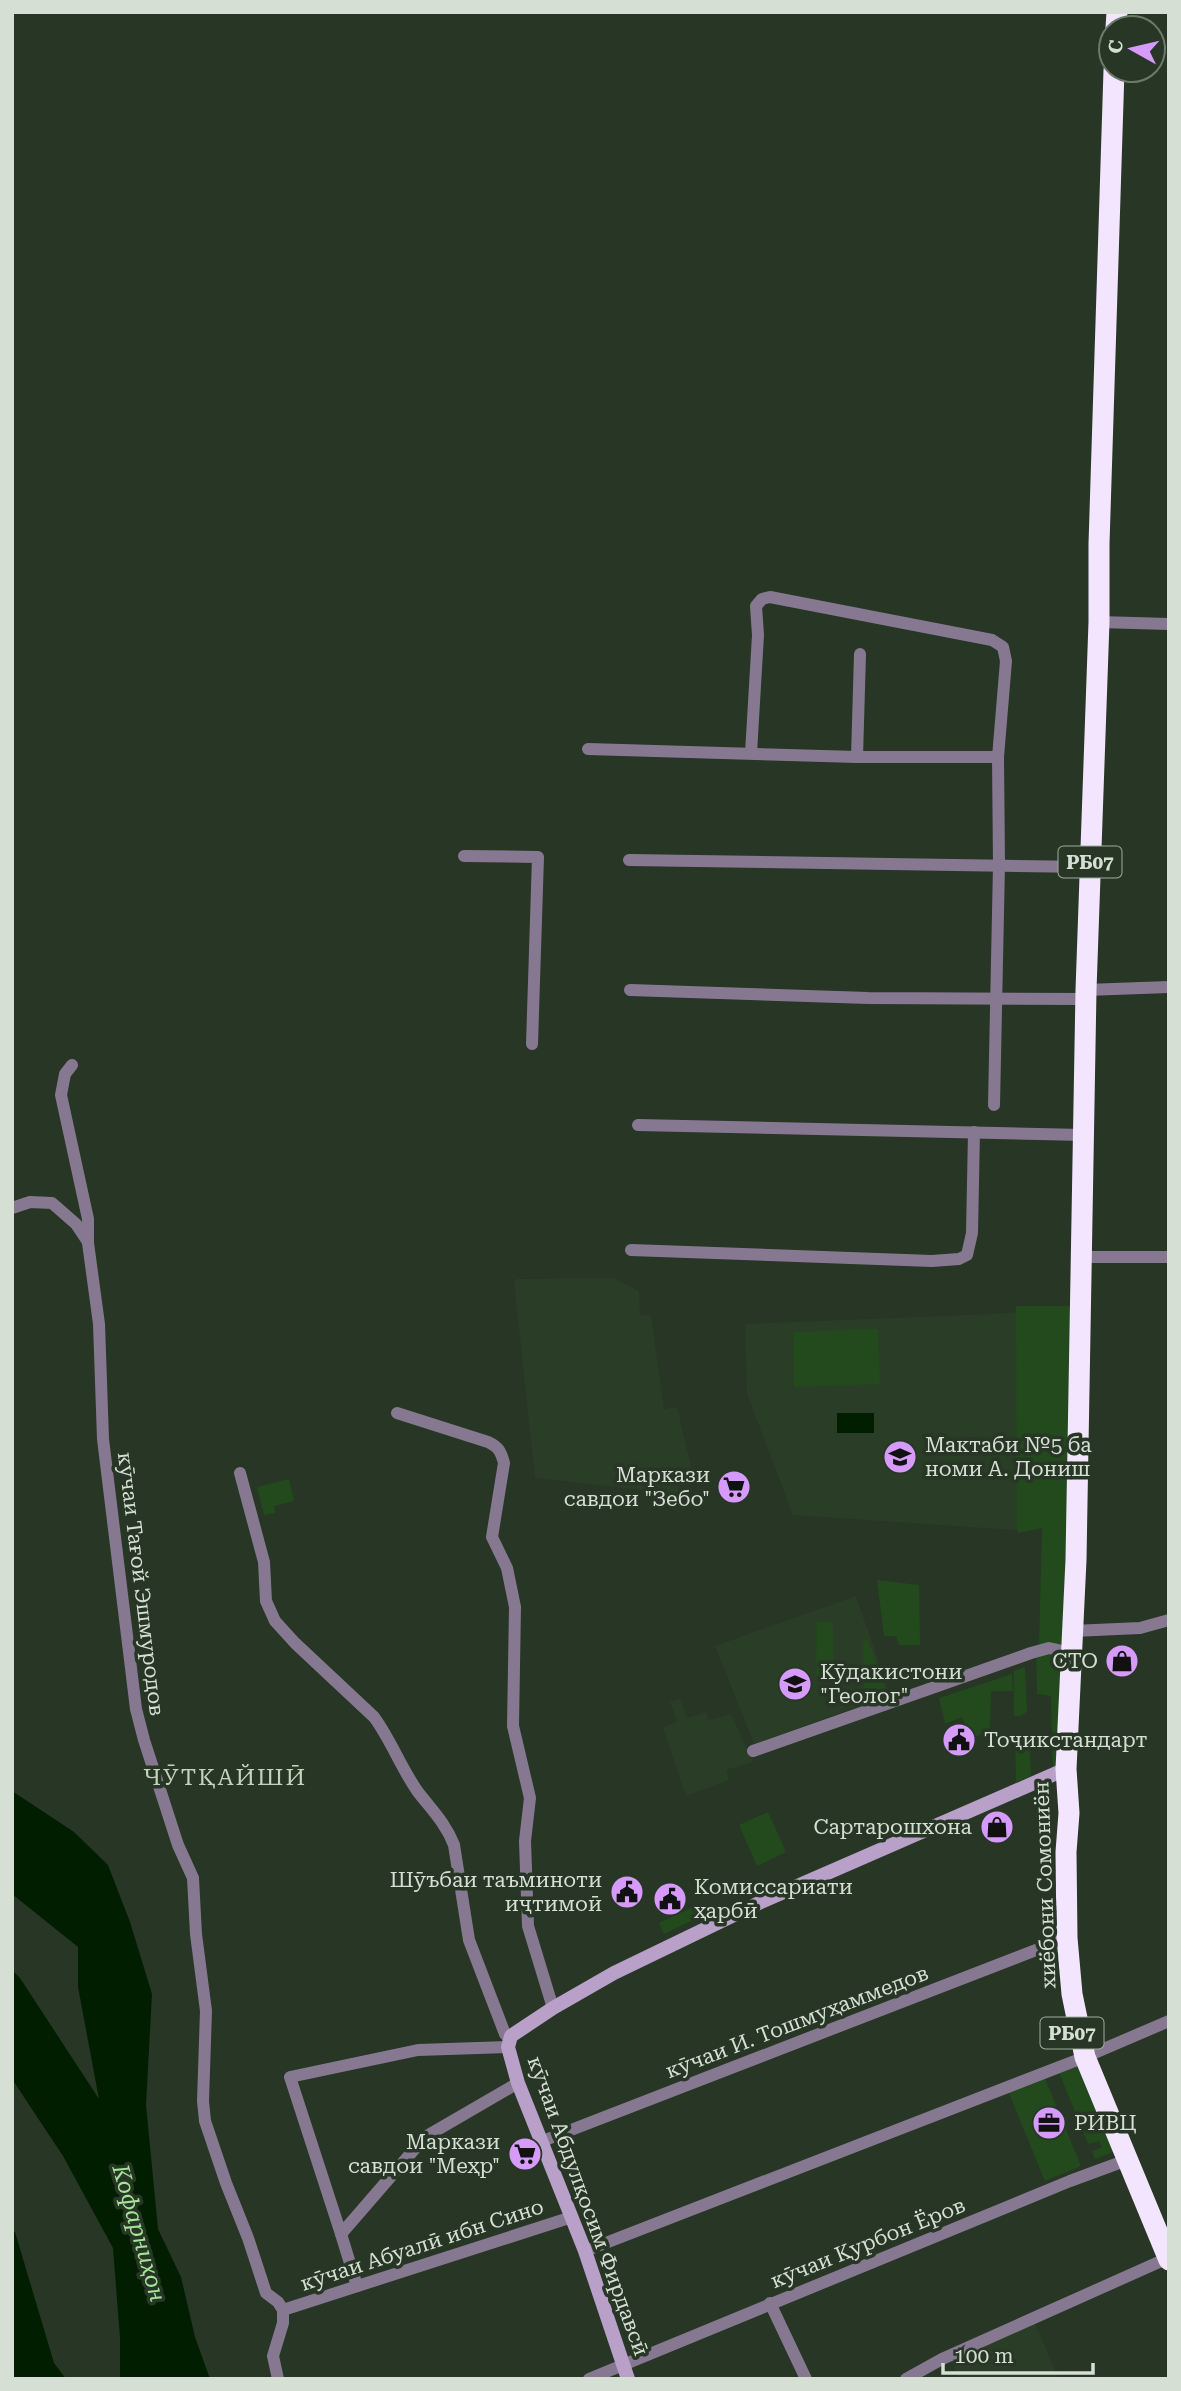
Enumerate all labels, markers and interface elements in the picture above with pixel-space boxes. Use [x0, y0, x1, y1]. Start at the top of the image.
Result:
north arrow [1097, 14, 1167, 84]
text: С [1103, 39, 1128, 55]
road number: РБ07 [1058, 846, 1122, 877]
place label: Мактаби №5 ба номи А. Дониш [925, 1433, 1092, 1481]
school or university icon: Мактаби №5 ба номи А. Дониш [881, 1438, 919, 1476]
street label: кӯчаи Тағой Эшмуродов [113, 1451, 169, 1717]
place label: Маркази савдои "Зебо" [564, 1463, 710, 1511]
supermarket icon: Маркази савдои "Зебо" [715, 1468, 753, 1506]
shop icon: СТО [1103, 1642, 1141, 1680]
place label: СТО [1052, 1649, 1098, 1673]
place label: Кӯдакистони "Геолог" [820, 1660, 962, 1708]
school or university icon: Кӯдакистони "Геолог" [776, 1665, 814, 1703]
public building icon: Тоҷикстандарт [940, 1721, 978, 1759]
place label: Тоҷикстандарт [984, 1728, 1147, 1752]
district label: ЧӮТҚАЙШӢ [143, 1764, 307, 1791]
street label: хиёбони Сомониён [1029, 1781, 1061, 1989]
shop icon: Сартарошхона [978, 1808, 1016, 1846]
place label: Сартарошхона [813, 1815, 973, 1839]
place label: Шӯъбаи таъминоти иҷтимоӣ [390, 1868, 602, 1916]
public building icon: Шӯъбаи таъминоти иҷтимоӣ [608, 1873, 646, 1911]
place label: Комиссариати ҳарбӣ [694, 1875, 853, 1923]
public building icon: Комиссариати ҳарбӣ [651, 1880, 689, 1918]
street label: кӯчаи И. Тошмуҳаммедов [662, 1961, 932, 2083]
road number: РБ07 [1040, 2018, 1104, 2048]
street label: кӯчаи Абдулқосим Фирдавсӣ [523, 2053, 653, 2359]
office icon: РИВЦ [1030, 2104, 1068, 2142]
place label: РИВЦ [1074, 2111, 1137, 2135]
place label: Маркази савдои "Меҳр" [348, 2130, 500, 2178]
supermarket icon: Маркази савдои "Меҳр" [506, 2135, 544, 2173]
water label: Кофарниҳон [106, 2160, 171, 2305]
street label: кӯчаи Қурбон Ёров [767, 2193, 969, 2293]
street label: кӯчаи Абуалӣ ибн Сино [297, 2194, 547, 2296]
scale bar [943, 2332, 1094, 2376]
text: 100 m [954, 2344, 1014, 2368]

